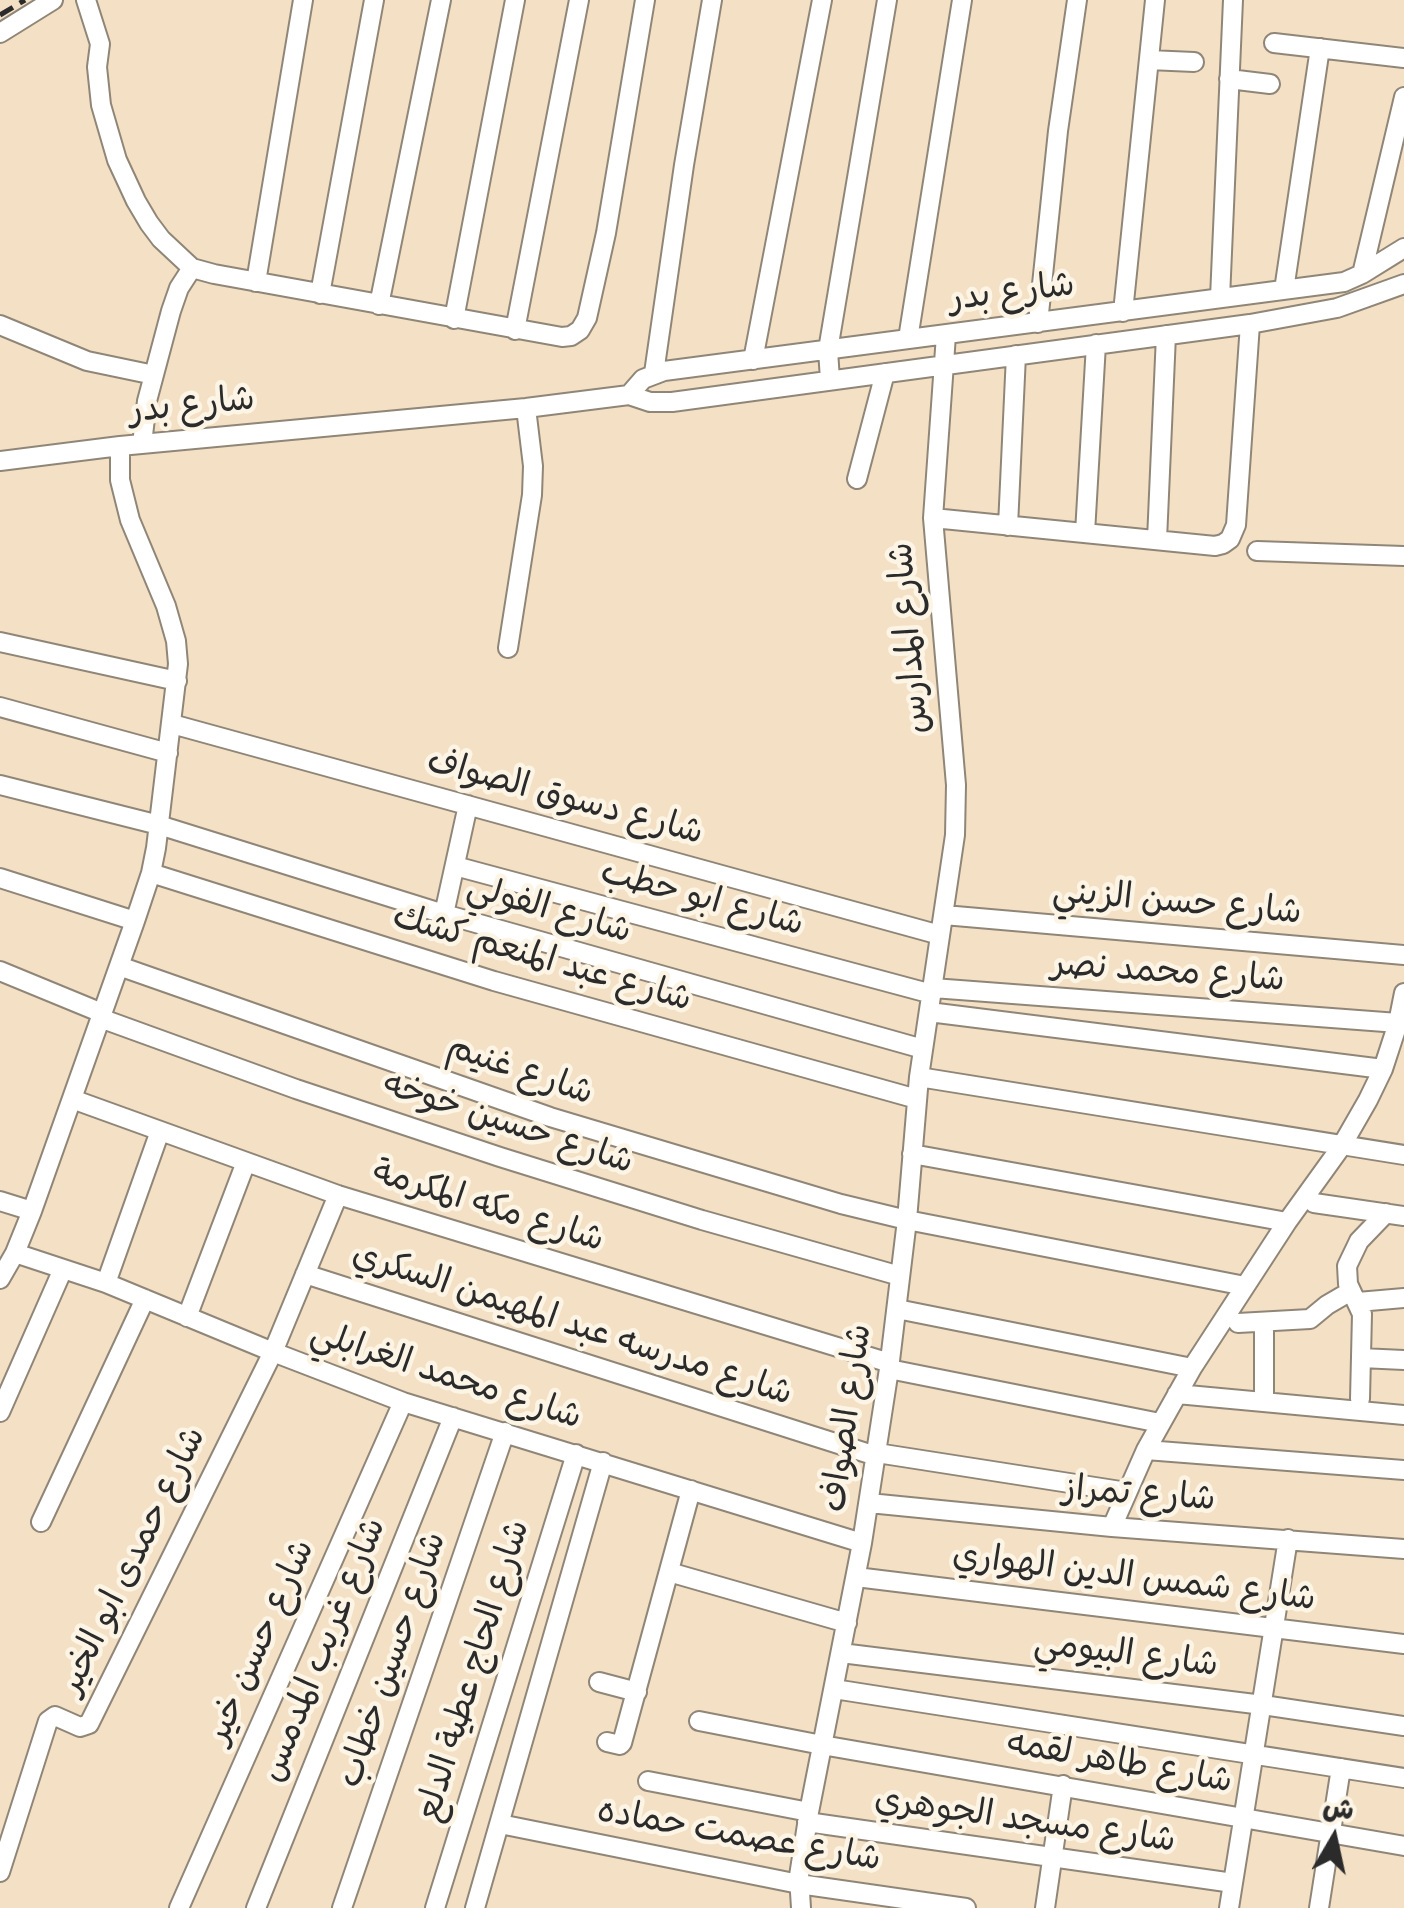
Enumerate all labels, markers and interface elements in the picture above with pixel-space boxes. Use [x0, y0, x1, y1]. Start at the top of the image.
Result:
street label: شارع بدر [947, 264, 1077, 322]
street label: شارع بدر [127, 379, 257, 433]
street label: شارع المدارس [881, 541, 939, 735]
street label: شارع دسوق الصواف [422, 741, 708, 855]
street label: شارع ابو حطب [596, 852, 808, 946]
street label: شارع الفولي [462, 867, 636, 953]
street label: شارع حسن الزيني [1051, 871, 1303, 935]
street label: شارع عبد المنعم كشك [388, 896, 696, 1022]
street label: شارع محمد نصر [1050, 944, 1286, 1002]
street label: شارع غنيم [442, 1026, 598, 1116]
street label: شارع حسين خوخه [378, 1064, 638, 1184]
street label: شارع مكه المكرمة [367, 1152, 609, 1262]
street label: شارع مدرسه عبد المهيمن السكري [347, 1234, 797, 1416]
street label: شارع محمد الغرابلي [305, 1312, 587, 1440]
street label: شارع الصواف [814, 1321, 882, 1515]
street label: شارع حمدى ابو الخير [50, 1420, 216, 1702]
street label: شارع تمراز [1061, 1469, 1217, 1521]
street label: شارع غريب المدمس [252, 1512, 396, 1788]
street label: شارع الحاج عطية الدلع [408, 1515, 540, 1827]
street label: شارع حسين خطاب [330, 1527, 456, 1793]
street label: شارع حسن خير [197, 1533, 325, 1751]
street label: شارع شمس الدين الهواري [950, 1535, 1318, 1621]
street label: شارع البيومي [1032, 1623, 1220, 1687]
street label: شارع طاهر لقمه [1003, 1722, 1235, 1804]
street label: شارع مسجد الجوهري [872, 1779, 1178, 1863]
text: ش [1320, 1781, 1358, 1834]
north arrow [1284, 1788, 1384, 1888]
street label: شارع عصمت حماده [594, 1790, 884, 1882]

